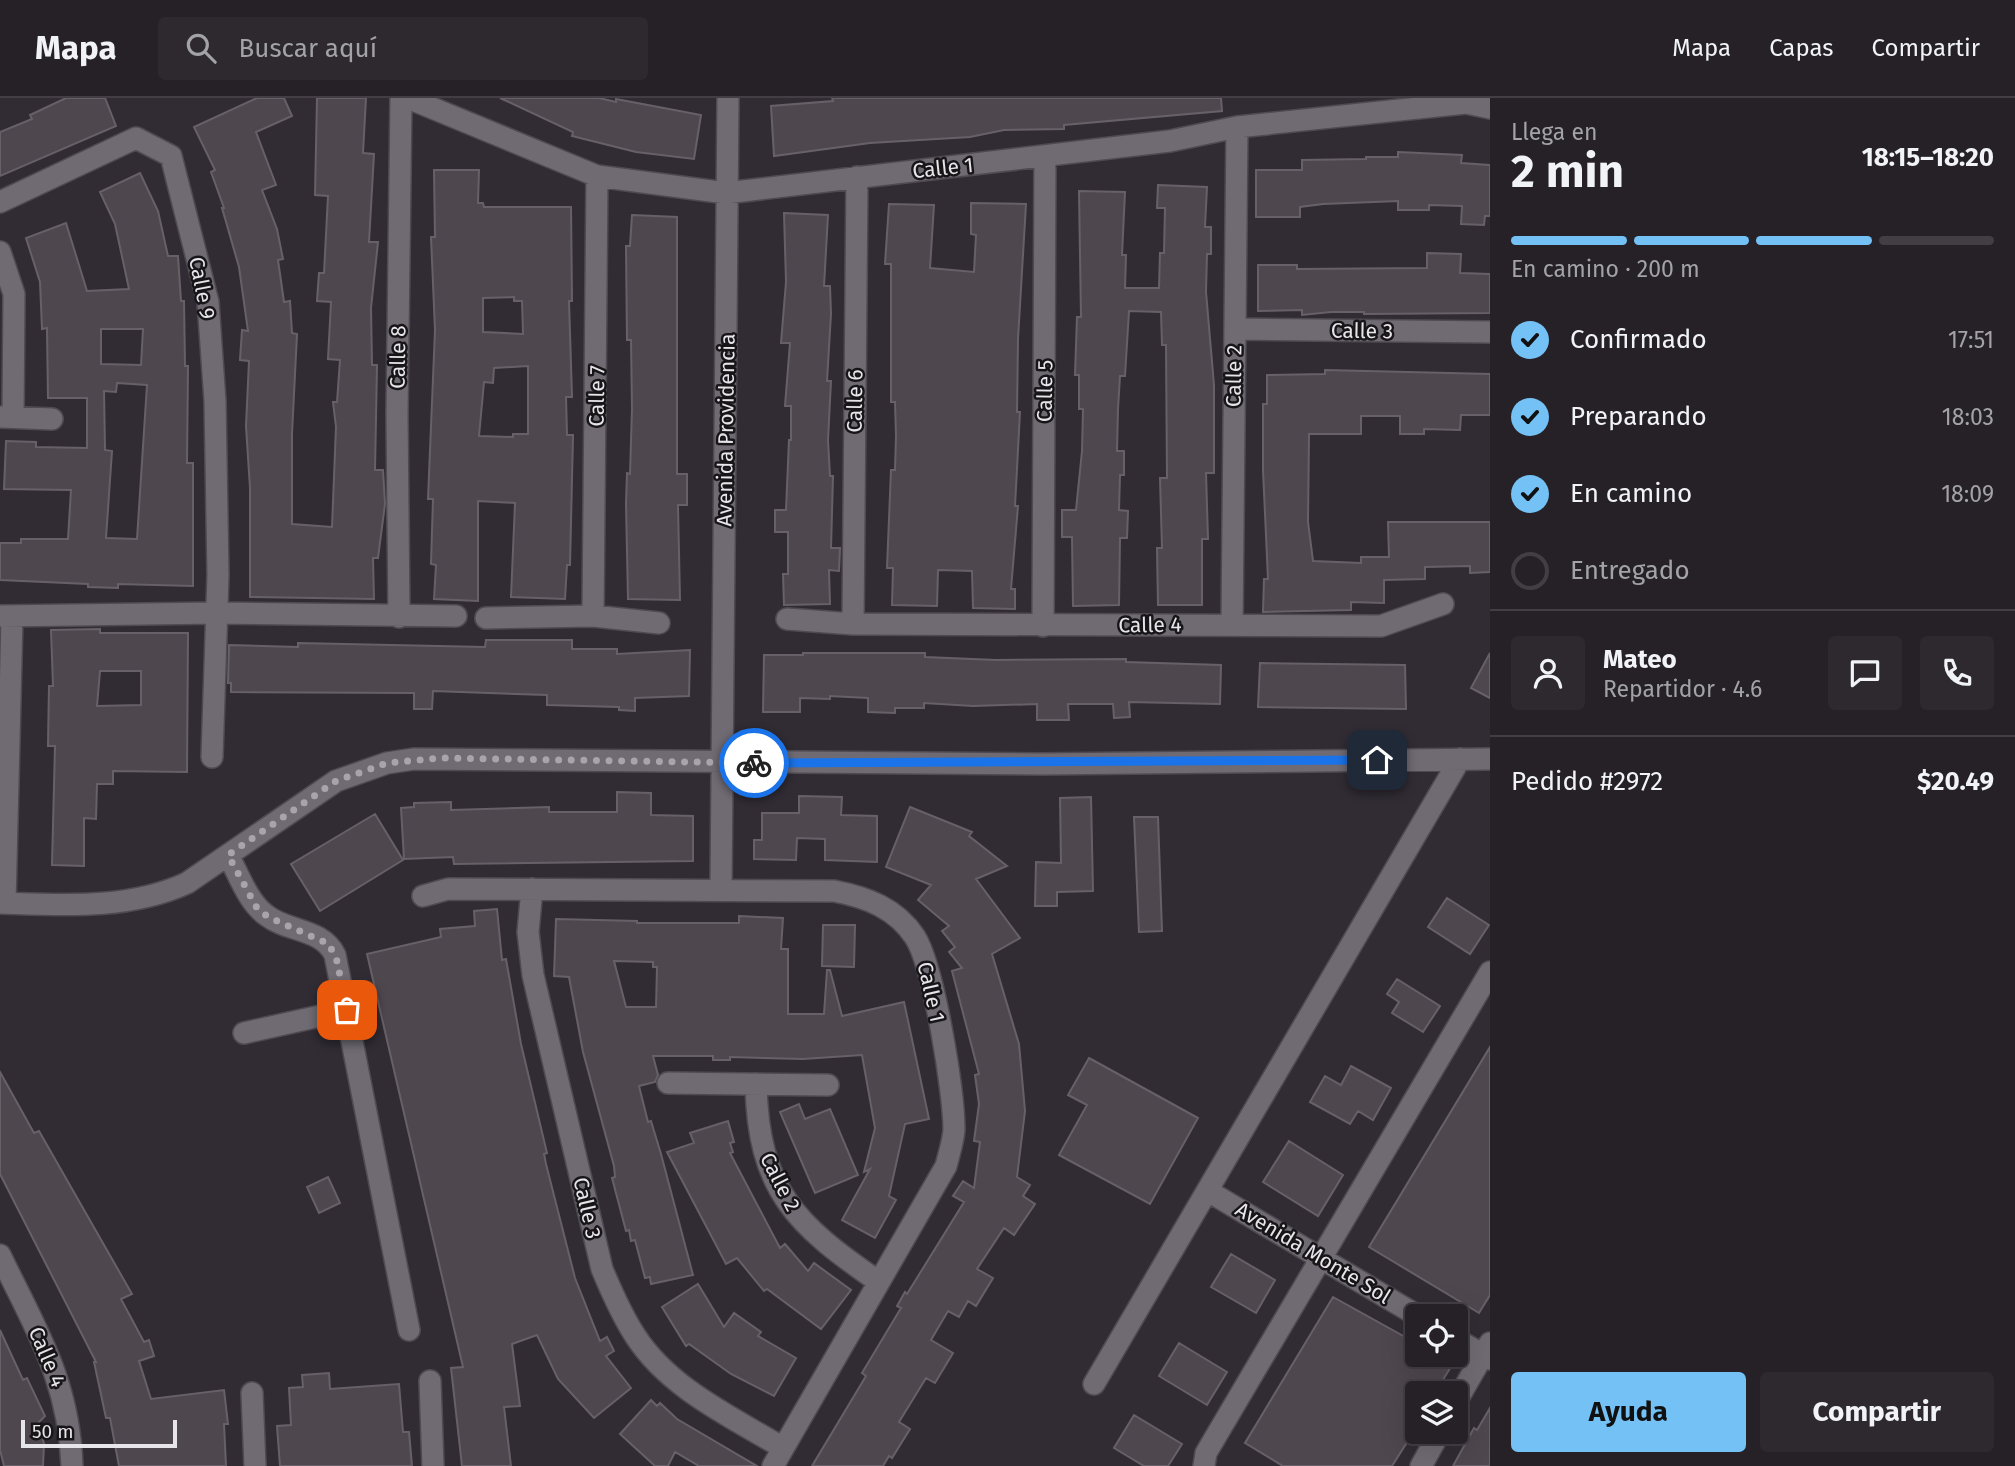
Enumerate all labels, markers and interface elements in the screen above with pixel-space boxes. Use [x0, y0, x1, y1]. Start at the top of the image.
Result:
search box [158, 17, 648, 80]
text: Mapa [35, 28, 116, 68]
icon: search [182, 29, 220, 67]
text: Buscar aquí [238, 33, 377, 64]
text: Mapa [1672, 34, 1731, 62]
text: Capas [1769, 34, 1833, 62]
text: Compartir [1871, 34, 1980, 62]
text: Llega en [1511, 118, 1597, 146]
text: 18:15–18:20 [1862, 142, 1994, 173]
text: 2 min [1511, 144, 1624, 199]
street label: Calle 1 [911, 152, 975, 184]
street label: Calle 9 [183, 255, 221, 321]
text: En camino · 200 m [1511, 255, 1700, 283]
street label: Calle 3 [1331, 317, 1393, 345]
icon: check [1511, 321, 1549, 359]
text: Confirmado [1570, 324, 1707, 355]
street label: Calle 8 [384, 325, 412, 389]
text: 17:51 [1948, 326, 1994, 354]
street label: Avenida Providencia [711, 333, 741, 527]
street label: Calle 2 [1220, 345, 1248, 407]
street label: Calle 5 [1031, 360, 1059, 422]
street label: Calle 7 [583, 365, 611, 427]
street label: Calle 6 [841, 369, 869, 433]
icon: check [1511, 398, 1549, 436]
text: Preparando [1570, 401, 1707, 432]
text: 18:03 [1942, 403, 1994, 431]
icon: check [1511, 475, 1549, 513]
text: En camino [1570, 478, 1692, 509]
text: 18:09 [1941, 480, 1994, 508]
text: Entregado [1570, 555, 1690, 586]
street label: Calle 4 [1118, 611, 1182, 639]
button: person [1511, 636, 1585, 710]
button: chat [1828, 636, 1902, 710]
button: phone [1920, 636, 1994, 710]
text: Mateo [1603, 644, 1677, 675]
text: Repartidor · 4.6 [1603, 675, 1762, 703]
courier [719, 728, 789, 798]
pin [1347, 730, 1407, 790]
icon: home [1358, 741, 1396, 779]
icon: bike [735, 744, 773, 782]
text: Pedido #2972 [1511, 766, 1663, 797]
text: $20.49 [1917, 766, 1994, 797]
street label: Calle 1 [911, 959, 951, 1025]
pin [317, 980, 377, 1040]
icon: bag [328, 991, 366, 1029]
street label: Calle 2 [754, 1148, 806, 1216]
street label: Calle 3 [567, 1175, 607, 1241]
street label: Avenida Monte Sol [1231, 1196, 1395, 1310]
map controls [1405, 1304, 1468, 1444]
button: locate [1405, 1304, 1468, 1367]
street label: Calle 4 [23, 1323, 71, 1391]
button: Ayuda [1511, 1372, 1746, 1452]
button: Compartir [1760, 1372, 1994, 1452]
button: layers [1405, 1381, 1468, 1444]
scale bar [21, 1417, 177, 1449]
text: 50 m [32, 1420, 73, 1443]

